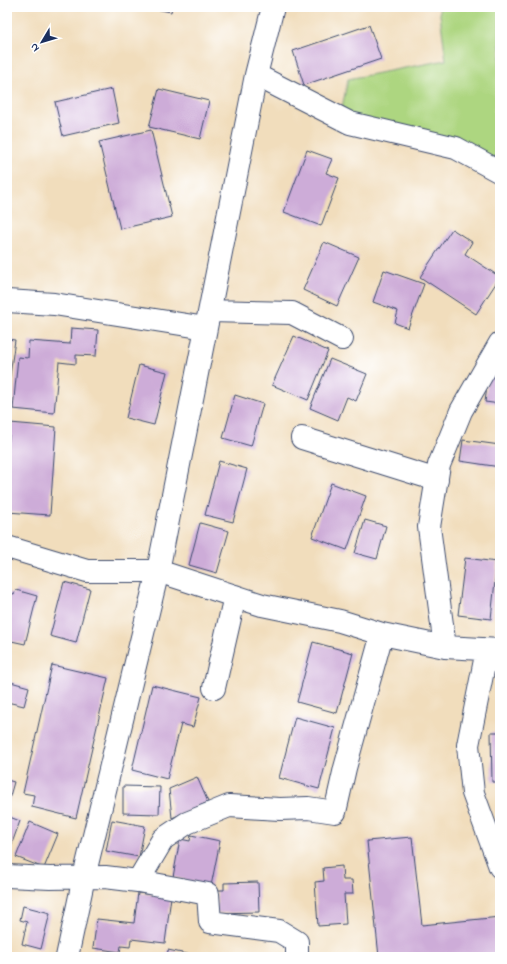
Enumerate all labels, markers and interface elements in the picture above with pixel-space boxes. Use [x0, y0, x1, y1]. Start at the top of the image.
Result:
north arrow [22, 22, 62, 62]
text: N [26, 40, 44, 55]

